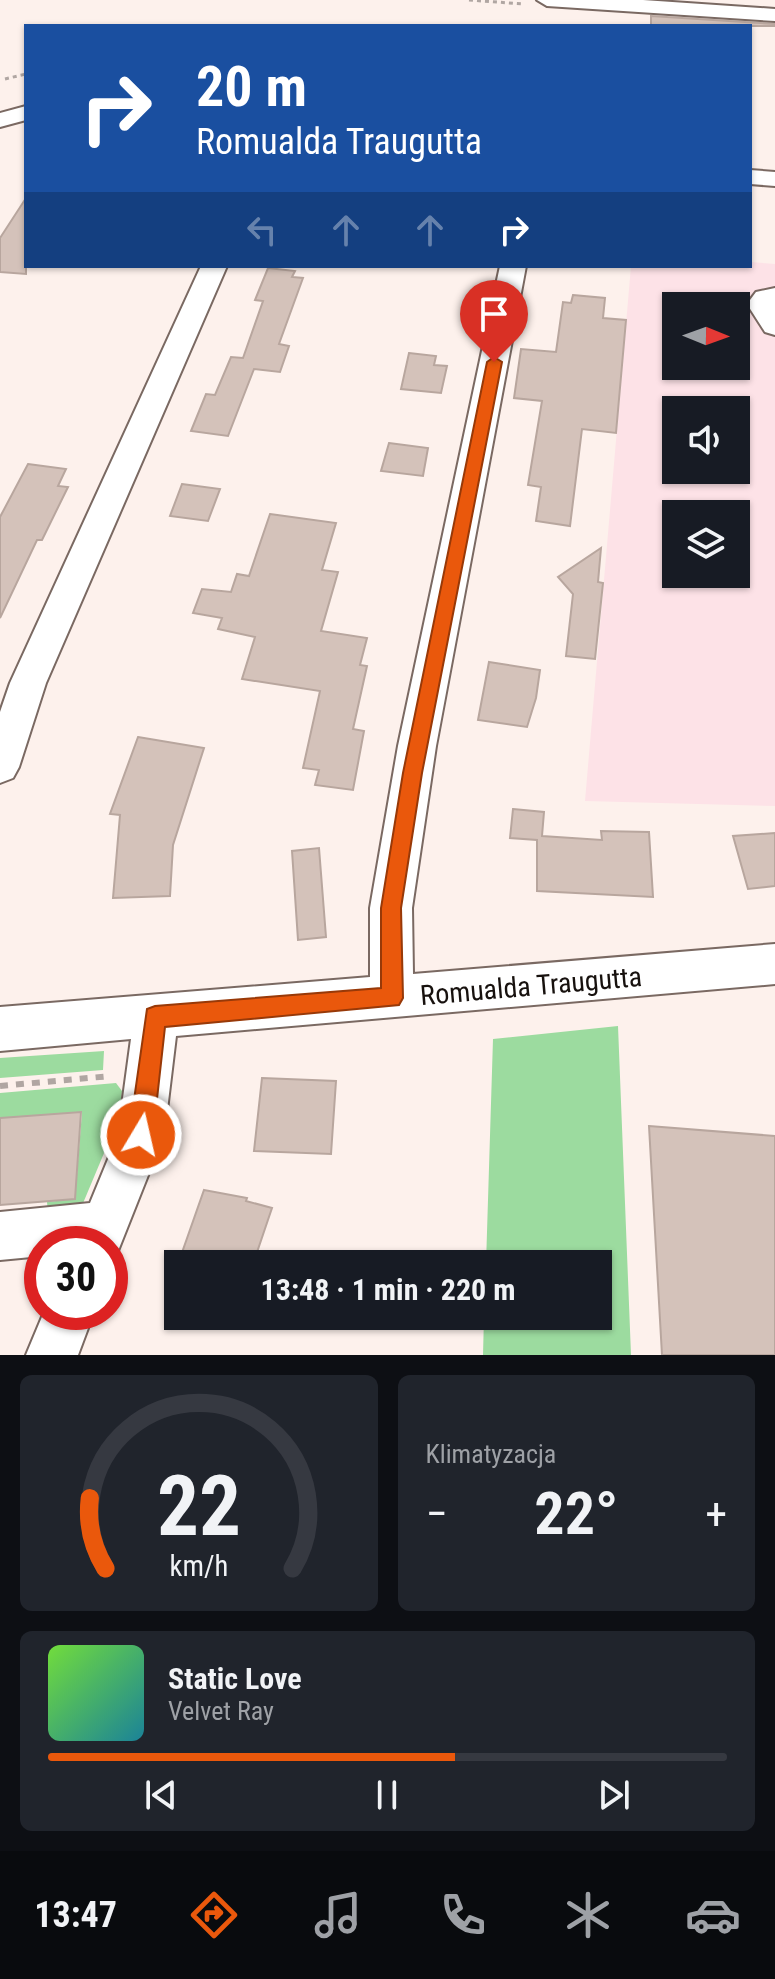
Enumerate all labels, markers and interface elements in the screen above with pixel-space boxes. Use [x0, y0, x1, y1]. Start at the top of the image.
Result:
text: 20 m [196, 54, 307, 120]
icon: right [64, 56, 168, 160]
text: Romualda Traugutta [196, 121, 482, 163]
icon: left [240, 208, 284, 252]
icon: ahead [324, 208, 368, 252]
icon: ahead [408, 208, 452, 252]
icon: right [492, 208, 536, 252]
pin [460, 280, 528, 362]
icon: arrive [472, 292, 516, 336]
north arrow [662, 292, 750, 380]
map controls [662, 292, 750, 588]
button: sound [662, 396, 750, 484]
button: layers [662, 500, 750, 588]
street label: Romualda Traugutta [419, 960, 643, 1012]
position arrow [99, 1093, 183, 1177]
speed limit sign: 30 [24, 1226, 128, 1330]
text: 13:48 · 1 min · 220 m [261, 1272, 515, 1307]
text: Klimatyzacja [426, 1439, 556, 1469]
text: 22 [157, 1458, 241, 1555]
text: 22° [534, 1478, 618, 1549]
text: − [426, 1488, 448, 1540]
text: + [705, 1488, 727, 1540]
text: km/h [169, 1549, 228, 1583]
text: Static Love [168, 1661, 302, 1696]
text: Velvet Ray [168, 1696, 274, 1726]
icon: previous [139, 1773, 183, 1817]
icon: pause [365, 1773, 409, 1817]
icon: next [592, 1773, 636, 1817]
icon: directions [186, 1887, 242, 1943]
icon: music [310, 1887, 366, 1943]
icon: phone [435, 1887, 491, 1943]
icon: climate [560, 1887, 616, 1943]
icon: car [685, 1887, 741, 1943]
text: 13:47 [34, 1894, 117, 1936]

